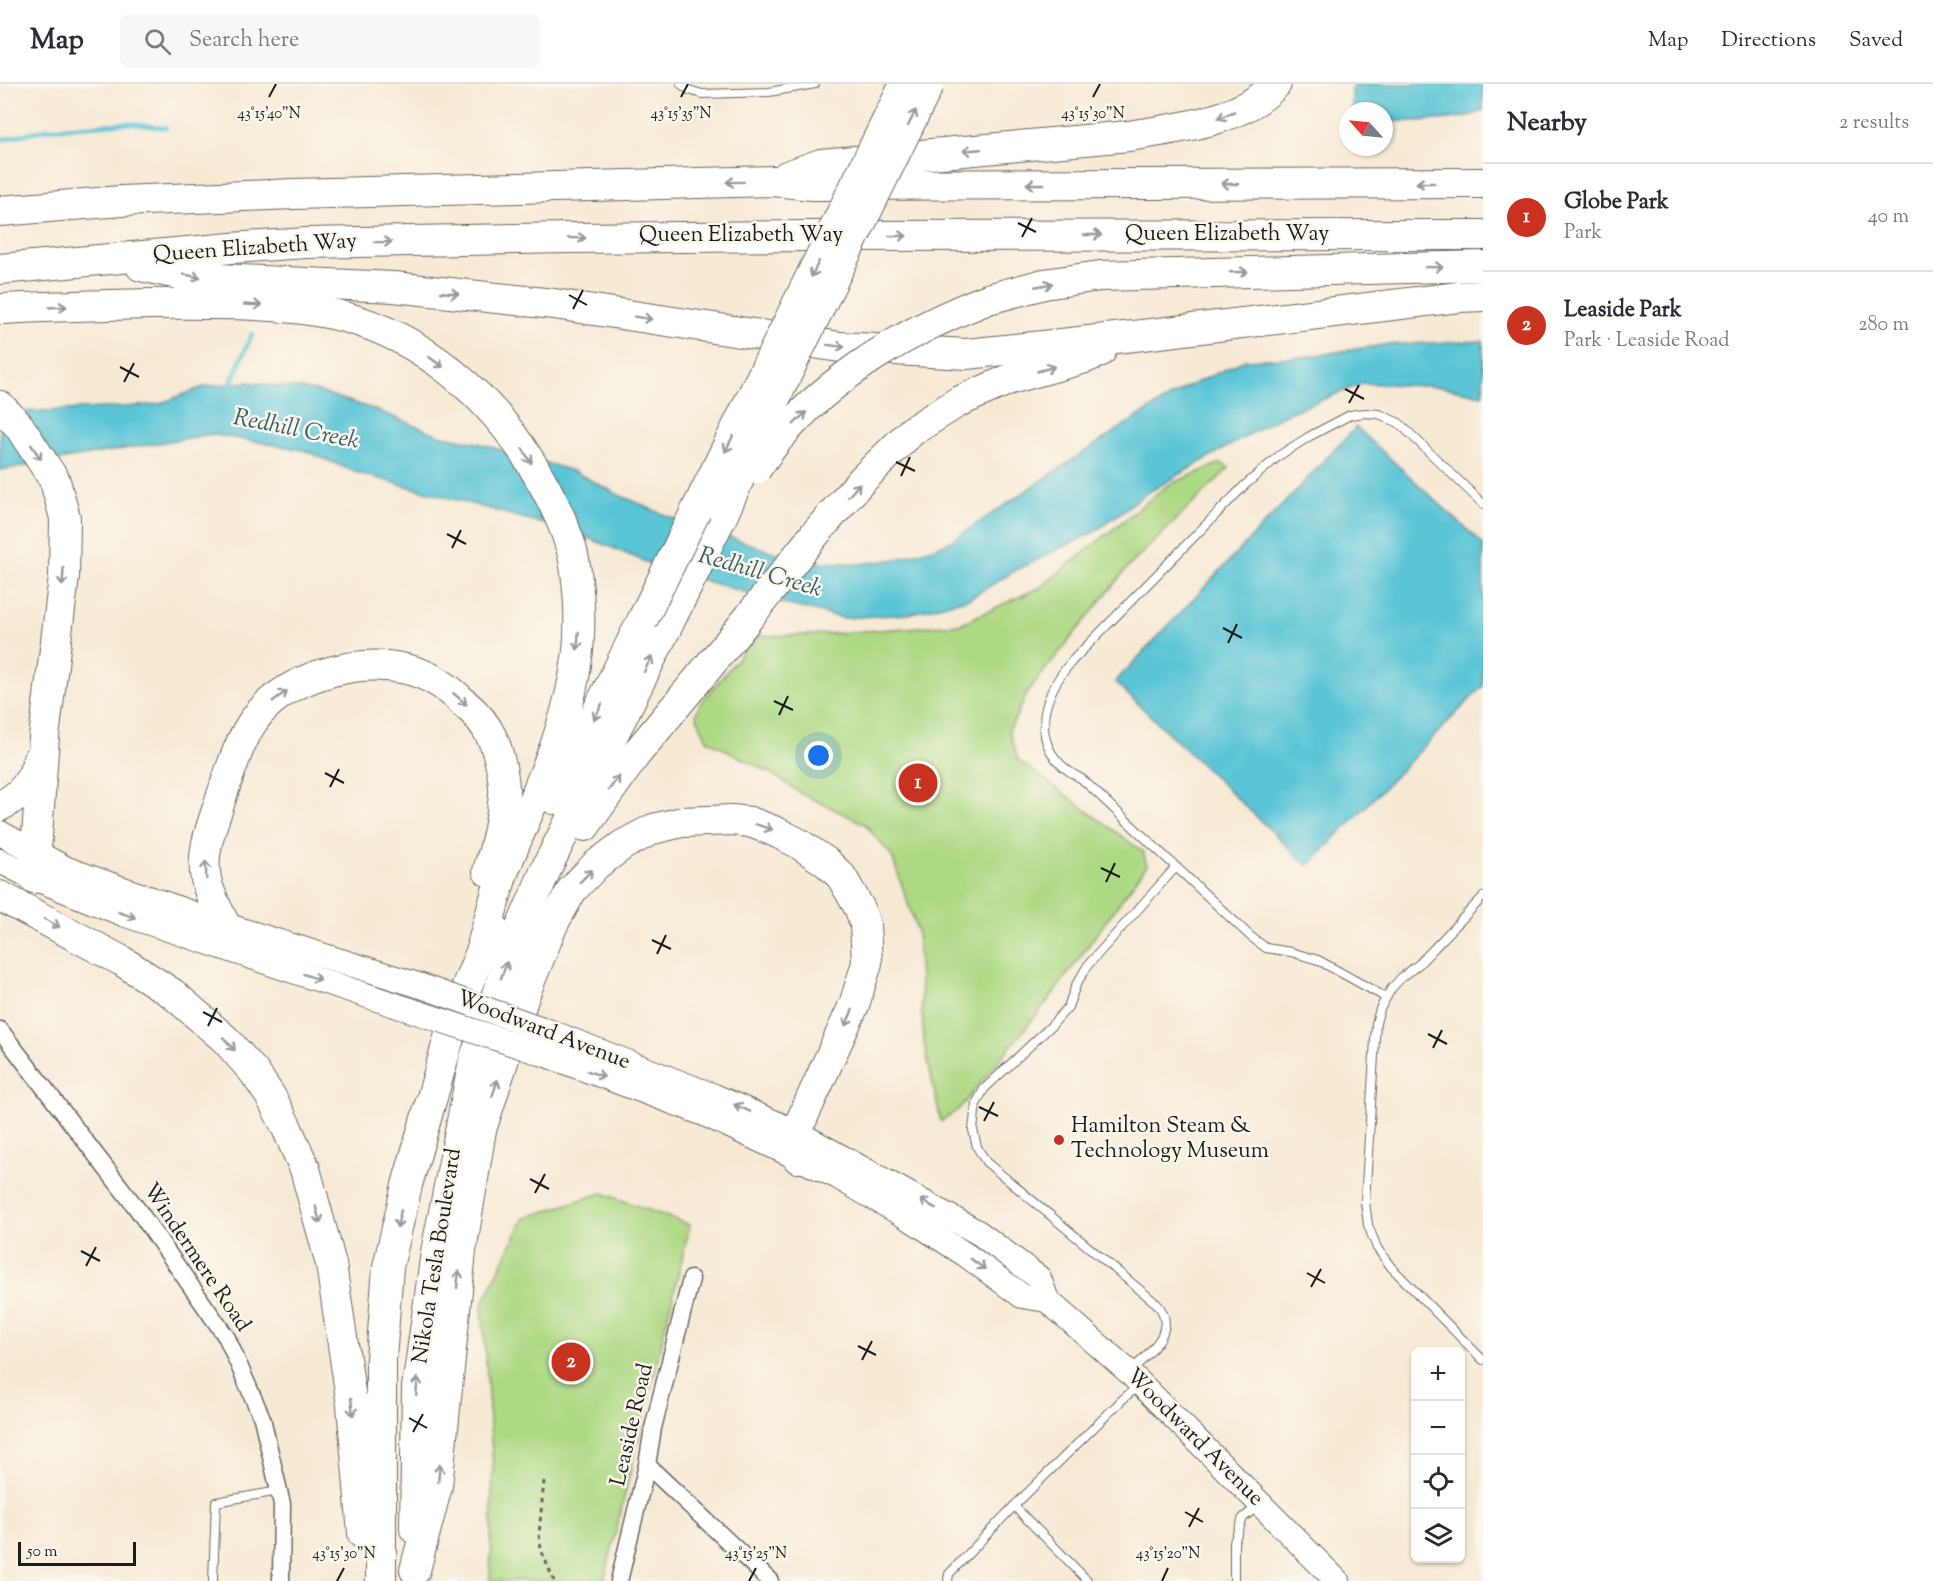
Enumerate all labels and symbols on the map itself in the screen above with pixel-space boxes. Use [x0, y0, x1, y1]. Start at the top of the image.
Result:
north arrow [1339, 102, 1393, 156]
text: 43°15'40"N [237, 104, 301, 125]
text: 43°15'35"N [650, 104, 712, 125]
text: 43°15'30"N [1061, 104, 1125, 125]
one-way arrow [1218, 109, 1236, 121]
one-way arrow [907, 110, 918, 128]
one-way arrow [962, 145, 982, 156]
one-way arrow [725, 177, 745, 188]
one-way arrow [1415, 177, 1435, 189]
one-way arrow [1025, 178, 1045, 190]
one-way arrow [1220, 178, 1240, 190]
street label: Queen Elizabeth Way [1125, 219, 1329, 251]
street label: Queen Elizabeth Way [639, 220, 843, 252]
street label: Queen Elizabeth Way [152, 226, 358, 272]
one-way arrow [1083, 229, 1103, 241]
one-way arrow [888, 230, 908, 242]
one-way arrow [567, 232, 587, 244]
one-way arrow [372, 236, 392, 247]
one-way arrow [808, 259, 820, 277]
one-way arrow [1423, 261, 1443, 273]
one-way arrow [1228, 266, 1248, 278]
one-way arrow [182, 271, 202, 282]
one-way arrow [1034, 279, 1054, 290]
one-way arrow [439, 288, 459, 299]
one-way arrow [243, 300, 263, 311]
one-way arrow [48, 301, 68, 312]
one-way arrow [633, 312, 652, 323]
one-way arrow [826, 341, 845, 352]
one-way arrow [428, 356, 444, 368]
one-way arrow [1036, 363, 1055, 374]
water label: Redhill Creek [230, 401, 362, 459]
one-way arrow [792, 410, 807, 425]
one-way arrow [723, 434, 735, 452]
one-way arrow [30, 443, 42, 460]
one-way arrow [521, 447, 533, 464]
one-way arrow [846, 482, 860, 498]
water label: Redhill Creek [694, 539, 826, 607]
one-way arrow [58, 566, 69, 586]
one-way arrow [573, 631, 584, 651]
one-way arrow [642, 655, 654, 673]
one-way arrow [272, 690, 288, 702]
one-way arrow [452, 692, 467, 706]
one-way arrow [591, 702, 603, 720]
your location [804, 741, 833, 770]
pin: 1 [898, 760, 938, 806]
one-way arrow [608, 776, 621, 792]
one-way arrow [754, 822, 773, 833]
one-way arrow [200, 861, 212, 880]
one-way arrow [578, 868, 593, 883]
one-way arrow [117, 911, 136, 922]
one-way arrow [42, 918, 60, 930]
one-way arrow [500, 961, 511, 980]
one-way arrow [302, 972, 321, 983]
street label: Woodward Avenue [452, 983, 634, 1079]
one-way arrow [842, 1009, 853, 1027]
one-way arrow [222, 1036, 236, 1051]
one-way arrow [586, 1069, 604, 1080]
one-way arrow [490, 1079, 501, 1098]
one-way arrow [733, 1102, 751, 1113]
place label: Hamilton Steam & Technology Museum [1071, 1111, 1269, 1168]
marker: Hamilton Steam & Technology Museum [1052, 1133, 1066, 1147]
street label: Nikola Tesla Boulevard [405, 1146, 471, 1366]
street label: Windermere Road [134, 1177, 258, 1339]
one-way arrow [920, 1198, 937, 1210]
one-way arrow [313, 1205, 324, 1224]
one-way arrow [393, 1209, 405, 1228]
one-way arrow [970, 1258, 986, 1270]
one-way arrow [453, 1269, 464, 1289]
pin: 2 [552, 1340, 590, 1384]
street label: Leaside Road [603, 1360, 663, 1490]
street label: Woodward Avenue [1118, 1362, 1270, 1514]
one-way arrow [412, 1376, 423, 1396]
one-way arrow [347, 1396, 358, 1416]
one-way arrow [434, 1463, 445, 1483]
scale bar [18, 1539, 136, 1566]
text: 43°15'30"N [312, 1544, 376, 1565]
text: 43°15'25"N [725, 1544, 787, 1565]
text: 43°15'20"N [1136, 1544, 1200, 1565]

